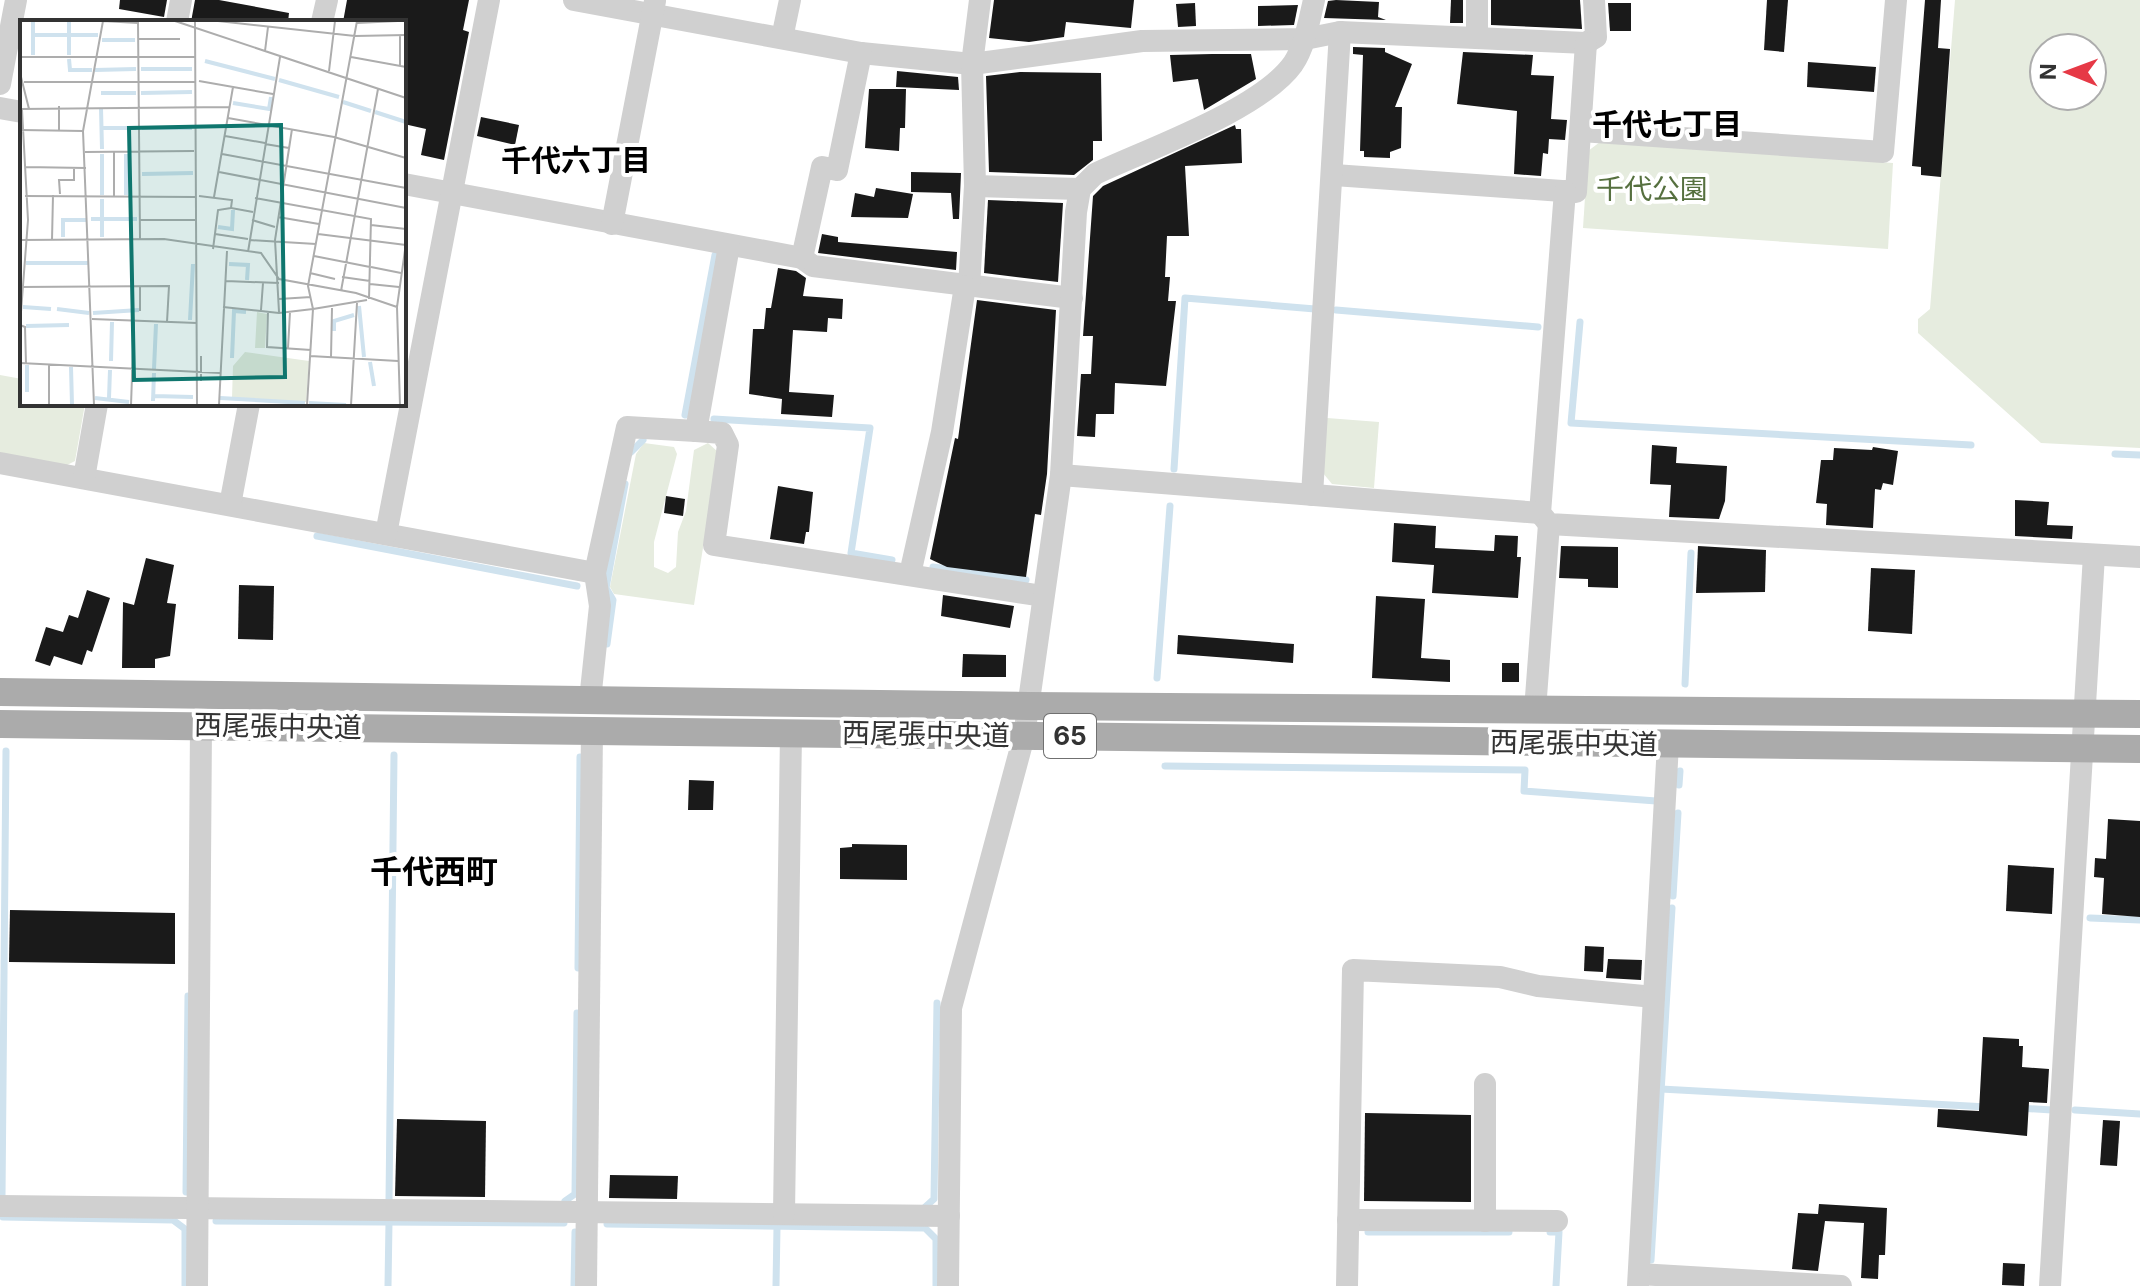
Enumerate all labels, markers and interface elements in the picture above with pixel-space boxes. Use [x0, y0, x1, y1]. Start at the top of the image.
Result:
inset map [20, 20, 406, 406]
north arrow [2028, 32, 2108, 112]
text: N [2035, 63, 2061, 80]
district label: 千代七丁目 [1592, 106, 1742, 142]
district label: 千代六丁目 [501, 142, 651, 178]
park label: 千代公園 [1596, 172, 1708, 206]
street label: 西尾張中央道 [194, 708, 362, 744]
road number: 65 [1044, 714, 1096, 758]
street label: 西尾張中央道 [842, 716, 1010, 752]
street label: 西尾張中央道 [1490, 725, 1658, 761]
district label: 千代西町 [370, 852, 498, 891]

